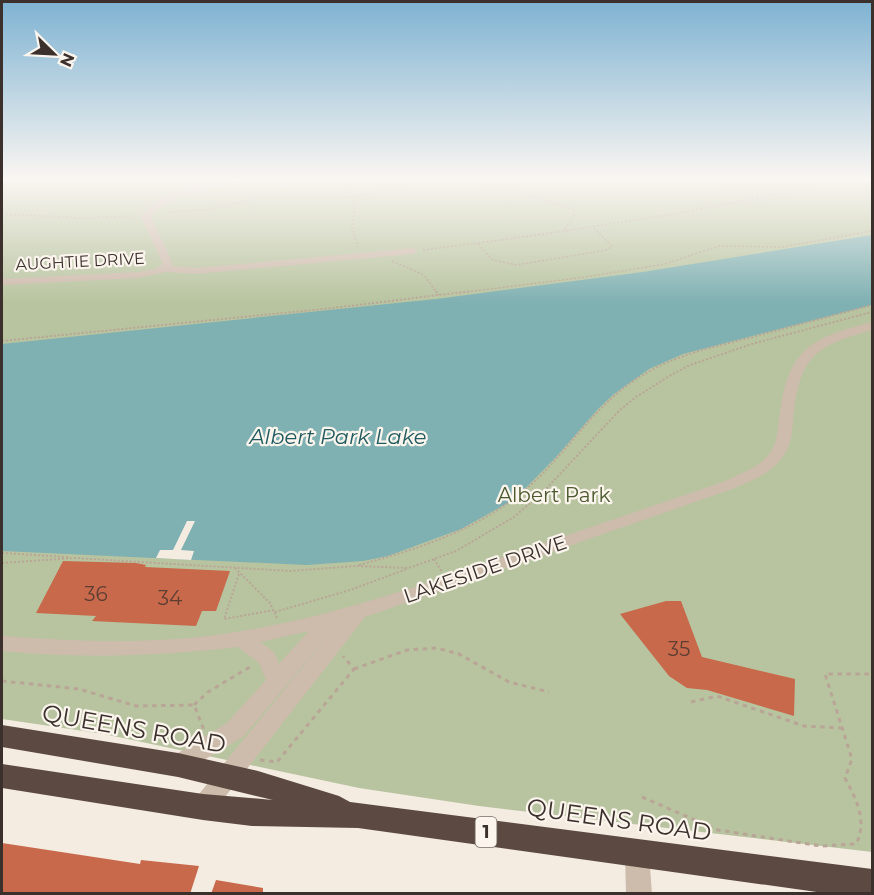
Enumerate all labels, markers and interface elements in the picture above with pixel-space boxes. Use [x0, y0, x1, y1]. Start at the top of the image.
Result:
north arrow [24, 24, 84, 84]
text: N [56, 50, 79, 70]
street label: AUGHTIE DRIVE [15, 249, 145, 274]
water label: Albert Park Lake [248, 424, 426, 449]
park label: Albert Park [498, 483, 610, 507]
street label: LAKESIDE DRIVE [400, 530, 570, 608]
house number: 36 [84, 582, 108, 606]
house number: 34 [158, 586, 182, 610]
house number: 35 [668, 637, 690, 661]
street label: QUEENS ROAD [40, 698, 228, 759]
street label: QUEENS ROAD [525, 792, 713, 847]
road number: 1 [476, 817, 496, 847]

